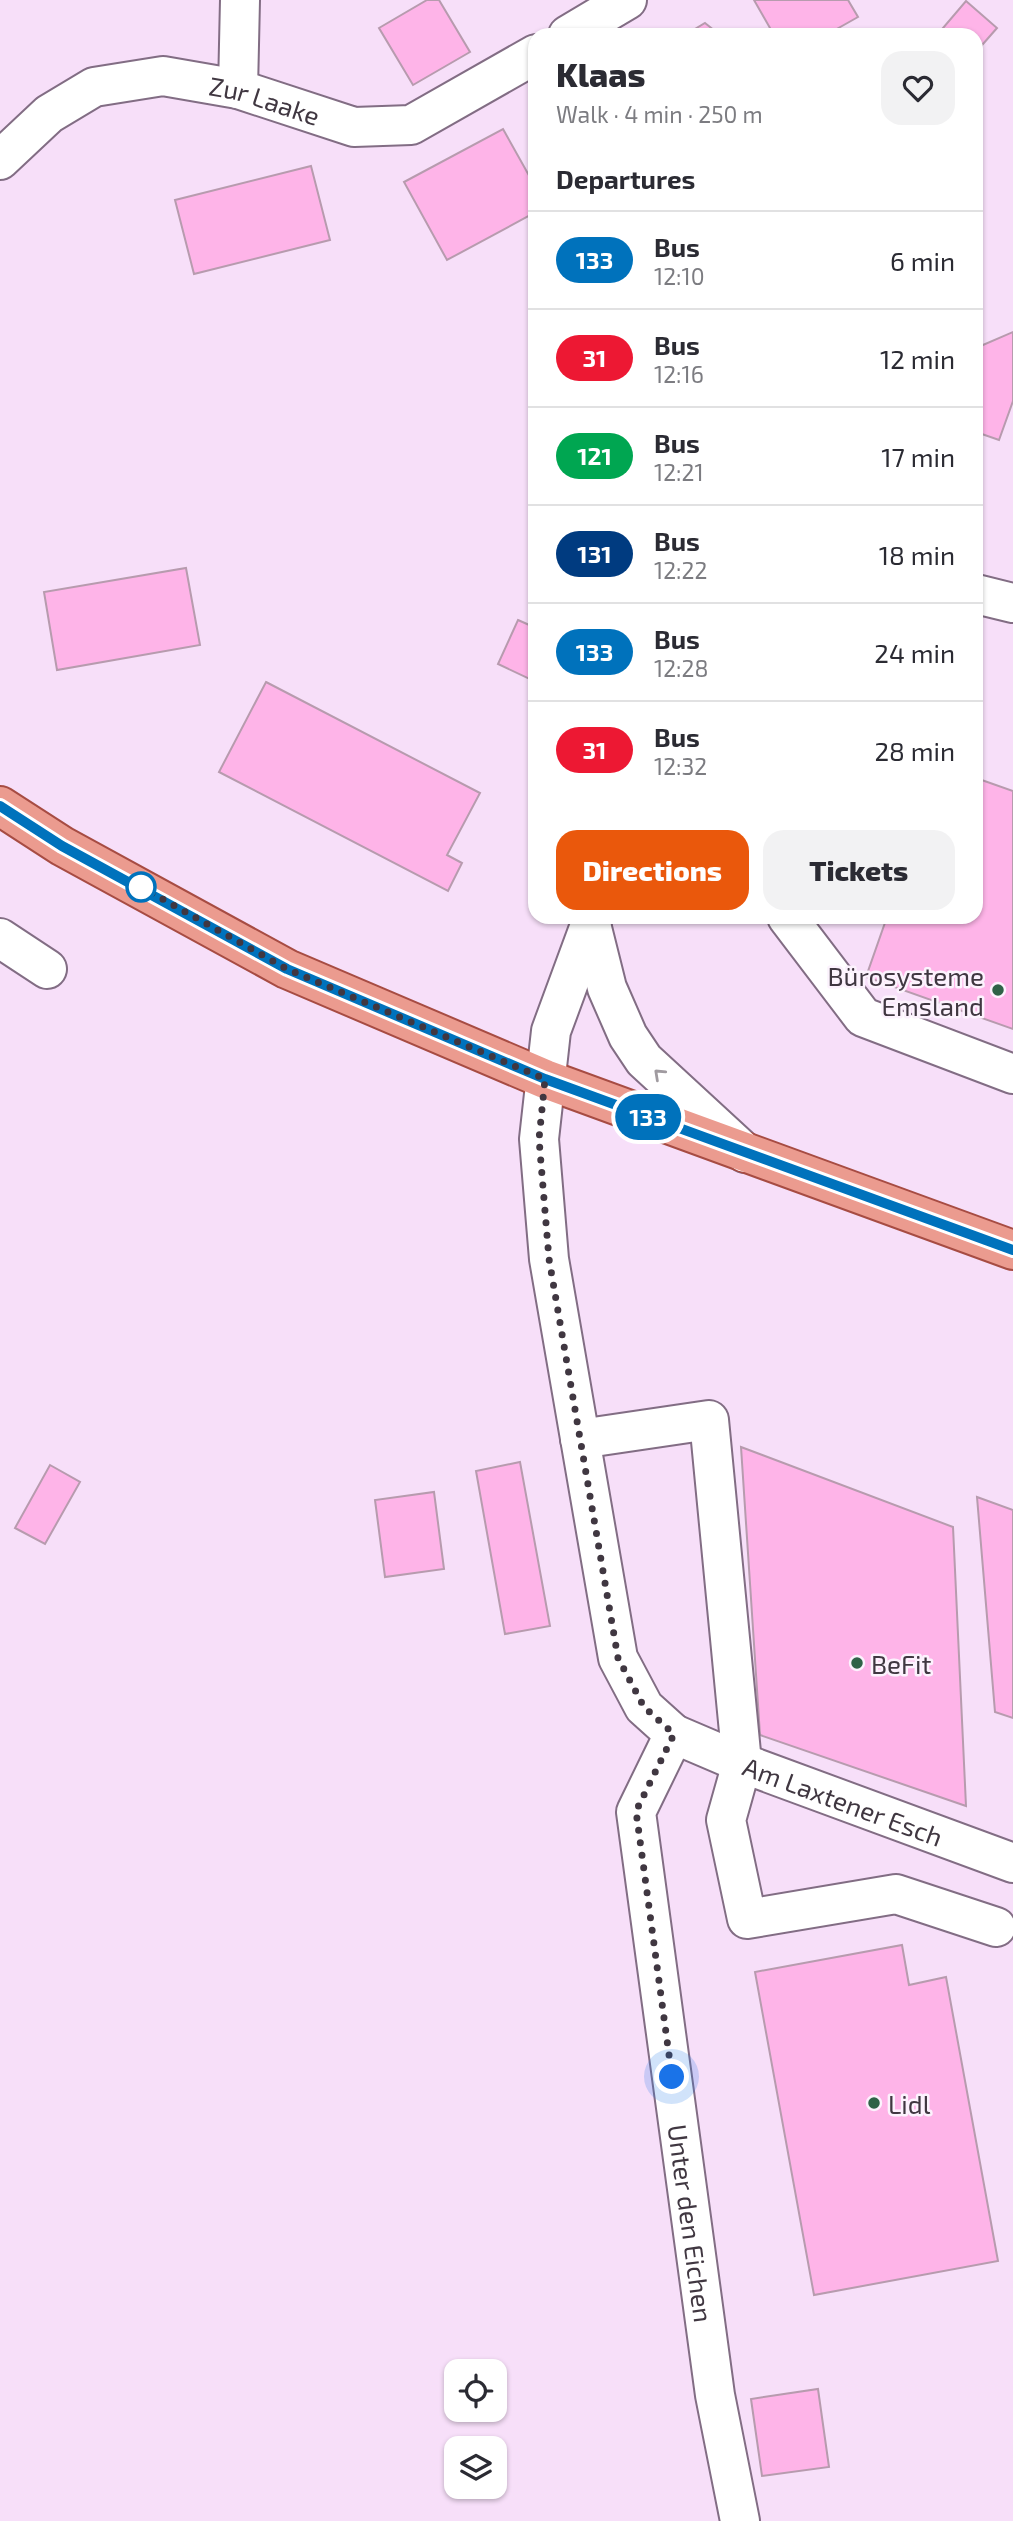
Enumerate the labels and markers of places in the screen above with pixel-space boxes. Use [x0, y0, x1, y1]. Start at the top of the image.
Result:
unlabelled marker [126, 872, 156, 902]
place label: Bürosysteme Emsland [828, 960, 984, 1021]
marker: Bürosysteme Emsland [990, 982, 1006, 998]
place label: BeFit [871, 1648, 932, 1679]
marker: BeFit [849, 1655, 865, 1671]
place label: Lidl [888, 2088, 931, 2119]
marker: Lidl [866, 2095, 882, 2111]

